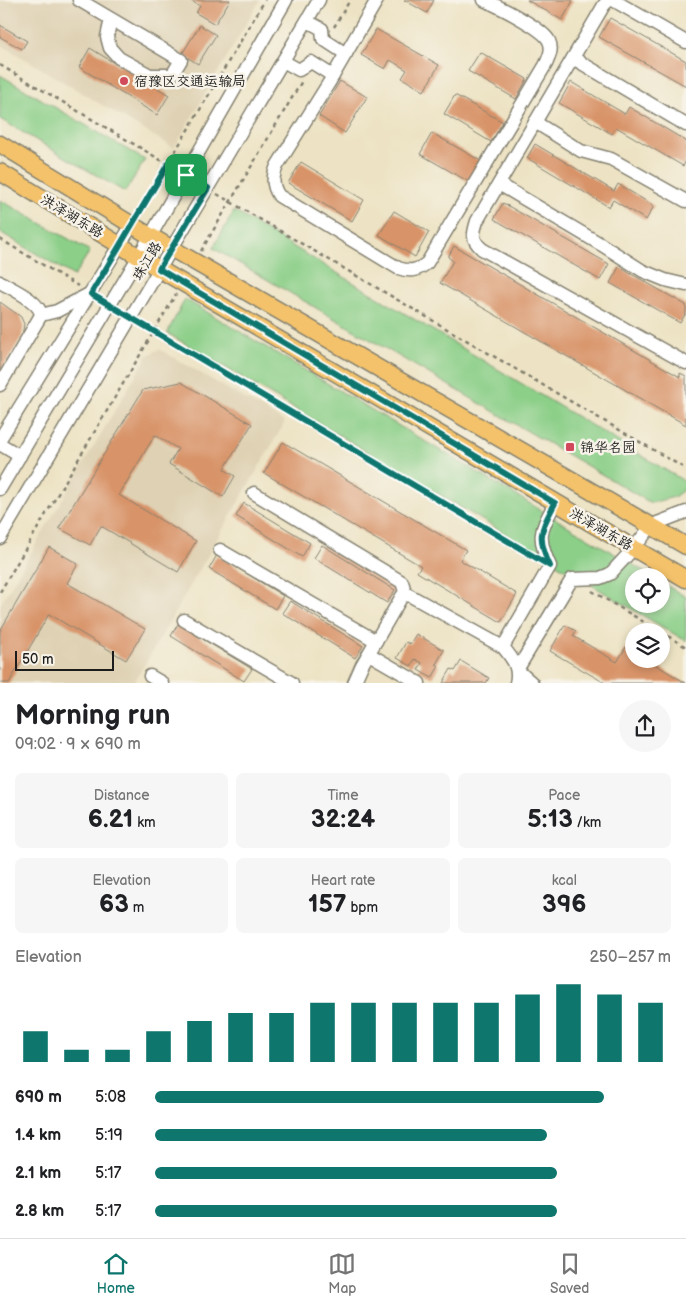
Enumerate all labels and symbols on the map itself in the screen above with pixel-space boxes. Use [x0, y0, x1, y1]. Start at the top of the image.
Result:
place label: 宿豫区交通运输局 [134, 73, 246, 90]
marker: 宿豫区交通运输局 [118, 75, 130, 87]
pin [165, 154, 207, 196]
street label: 洪泽湖东路 [38, 191, 106, 241]
street label: 珠江路 [129, 239, 165, 283]
place label: 锦华名园 [580, 439, 636, 456]
marker: 锦华名园 [564, 441, 576, 453]
street label: 洪泽湖东路 [566, 504, 636, 554]
scale bar [15, 648, 114, 671]

